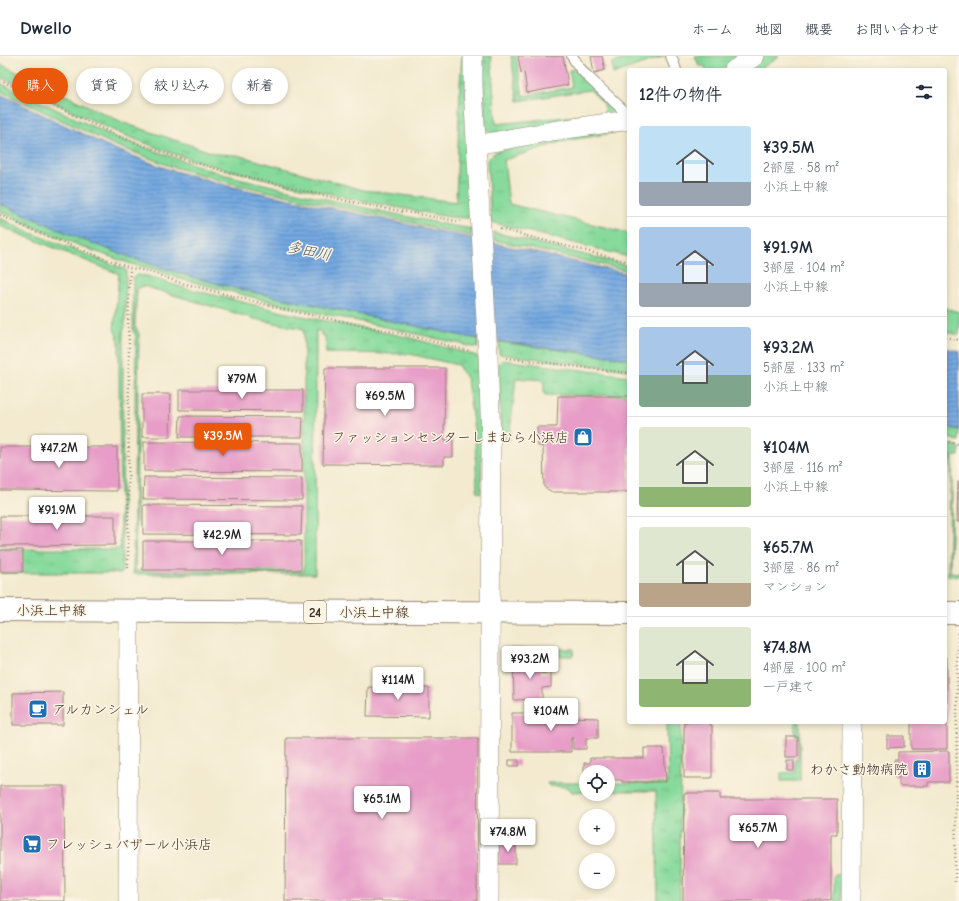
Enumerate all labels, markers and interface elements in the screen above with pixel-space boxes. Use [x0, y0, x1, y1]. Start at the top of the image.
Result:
text: Dwello [20, 17, 72, 39]
text: ホーム [692, 21, 733, 38]
text: 地図 [755, 21, 783, 38]
text: 概要 [805, 21, 833, 38]
text: お問い合わせ [855, 21, 939, 38]
chip: 購入 [12, 68, 68, 104]
chip: 賃貸 [76, 68, 132, 104]
chip: 絞り込み [140, 68, 224, 104]
chip: 新着 [232, 68, 288, 104]
icon: filters [913, 81, 935, 103]
text: 12件の物件 [639, 85, 722, 104]
text: ¥39.5M [763, 138, 814, 157]
icon: home [671, 142, 719, 190]
text: 2部屋 · 58 m² [763, 160, 839, 175]
text: 小浜上中線 [763, 179, 828, 194]
water label: 多田川 [285, 238, 333, 264]
text: ¥91.9M [763, 238, 813, 257]
icon: home [671, 243, 719, 291]
text: 3部屋 · 104 m² [763, 260, 844, 275]
text: 小浜上中線 [763, 279, 828, 294]
text: ¥93.2M [763, 338, 814, 357]
icon: home [671, 343, 719, 391]
text: 5部屋 · 133 m² [763, 360, 844, 375]
pin: ¥79M [218, 366, 266, 400]
text: ¥79M [227, 371, 257, 386]
text: 小浜上中線 [763, 379, 828, 394]
pin: ¥69.5M [352, 383, 418, 417]
text: ¥69.5M [365, 388, 405, 403]
pin: ¥39.5M [190, 423, 256, 457]
shop icon: ファッションセンターしまむら小浜店 [572, 426, 594, 448]
text: ¥39.5M [203, 428, 243, 443]
place label: ファッションセンターしまむら小浜店 [332, 429, 569, 446]
pin: ¥47.2M [26, 435, 92, 469]
text: ¥104M [763, 438, 809, 457]
text: ¥47.2M [40, 440, 78, 455]
icon: home [671, 443, 719, 491]
text: 3部屋 · 116 m² [763, 460, 842, 475]
text: 小浜上中線 [763, 479, 828, 494]
pin: ¥91.9M [24, 497, 90, 531]
text: ¥91.9M [38, 502, 76, 517]
pin: ¥42.9M [189, 522, 255, 556]
text: ¥42.9M [203, 527, 241, 542]
text: ¥65.7M [763, 538, 814, 557]
icon: home [671, 543, 719, 591]
text: 3部屋 · 86 m² [763, 560, 839, 575]
text: マンション [763, 579, 827, 594]
road number: 24 [304, 601, 326, 623]
street label: 小浜上中線 [16, 602, 86, 619]
street label: 小浜上中線 [339, 604, 409, 621]
text: ¥74.8M [763, 638, 811, 657]
icon: home [671, 643, 719, 691]
pin: ¥93.2M [497, 646, 563, 680]
text: ¥93.2M [511, 651, 549, 666]
text: 4部屋 · 100 m² [763, 660, 846, 675]
pin: ¥114M [370, 667, 426, 701]
text: ¥114M [381, 672, 415, 687]
text: 一戸建て [763, 679, 815, 694]
cafe icon: アルカンシェル [27, 698, 49, 720]
pin: ¥104M [523, 698, 579, 732]
place label: アルカンシェル [52, 701, 149, 718]
text: ¥104M [533, 703, 569, 718]
building icon: わかさ動物病院 [911, 758, 933, 780]
place label: わかさ動物病院 [810, 761, 908, 778]
map controls [579, 765, 615, 889]
button: locate [579, 765, 615, 801]
pin: ¥65.1M [349, 786, 415, 820]
text: ¥65.1M [363, 791, 401, 806]
button: + [579, 809, 615, 845]
pin: ¥65.7M [725, 815, 791, 849]
pin: ¥74.8M [475, 819, 541, 853]
text: ¥65.7M [739, 820, 777, 835]
text: ¥74.8M [490, 824, 526, 839]
supermarket icon: フレッシュバザール小浜店 [21, 833, 43, 855]
place label: フレッシュバザール小浜店 [46, 836, 212, 853]
button: − [579, 853, 615, 889]

